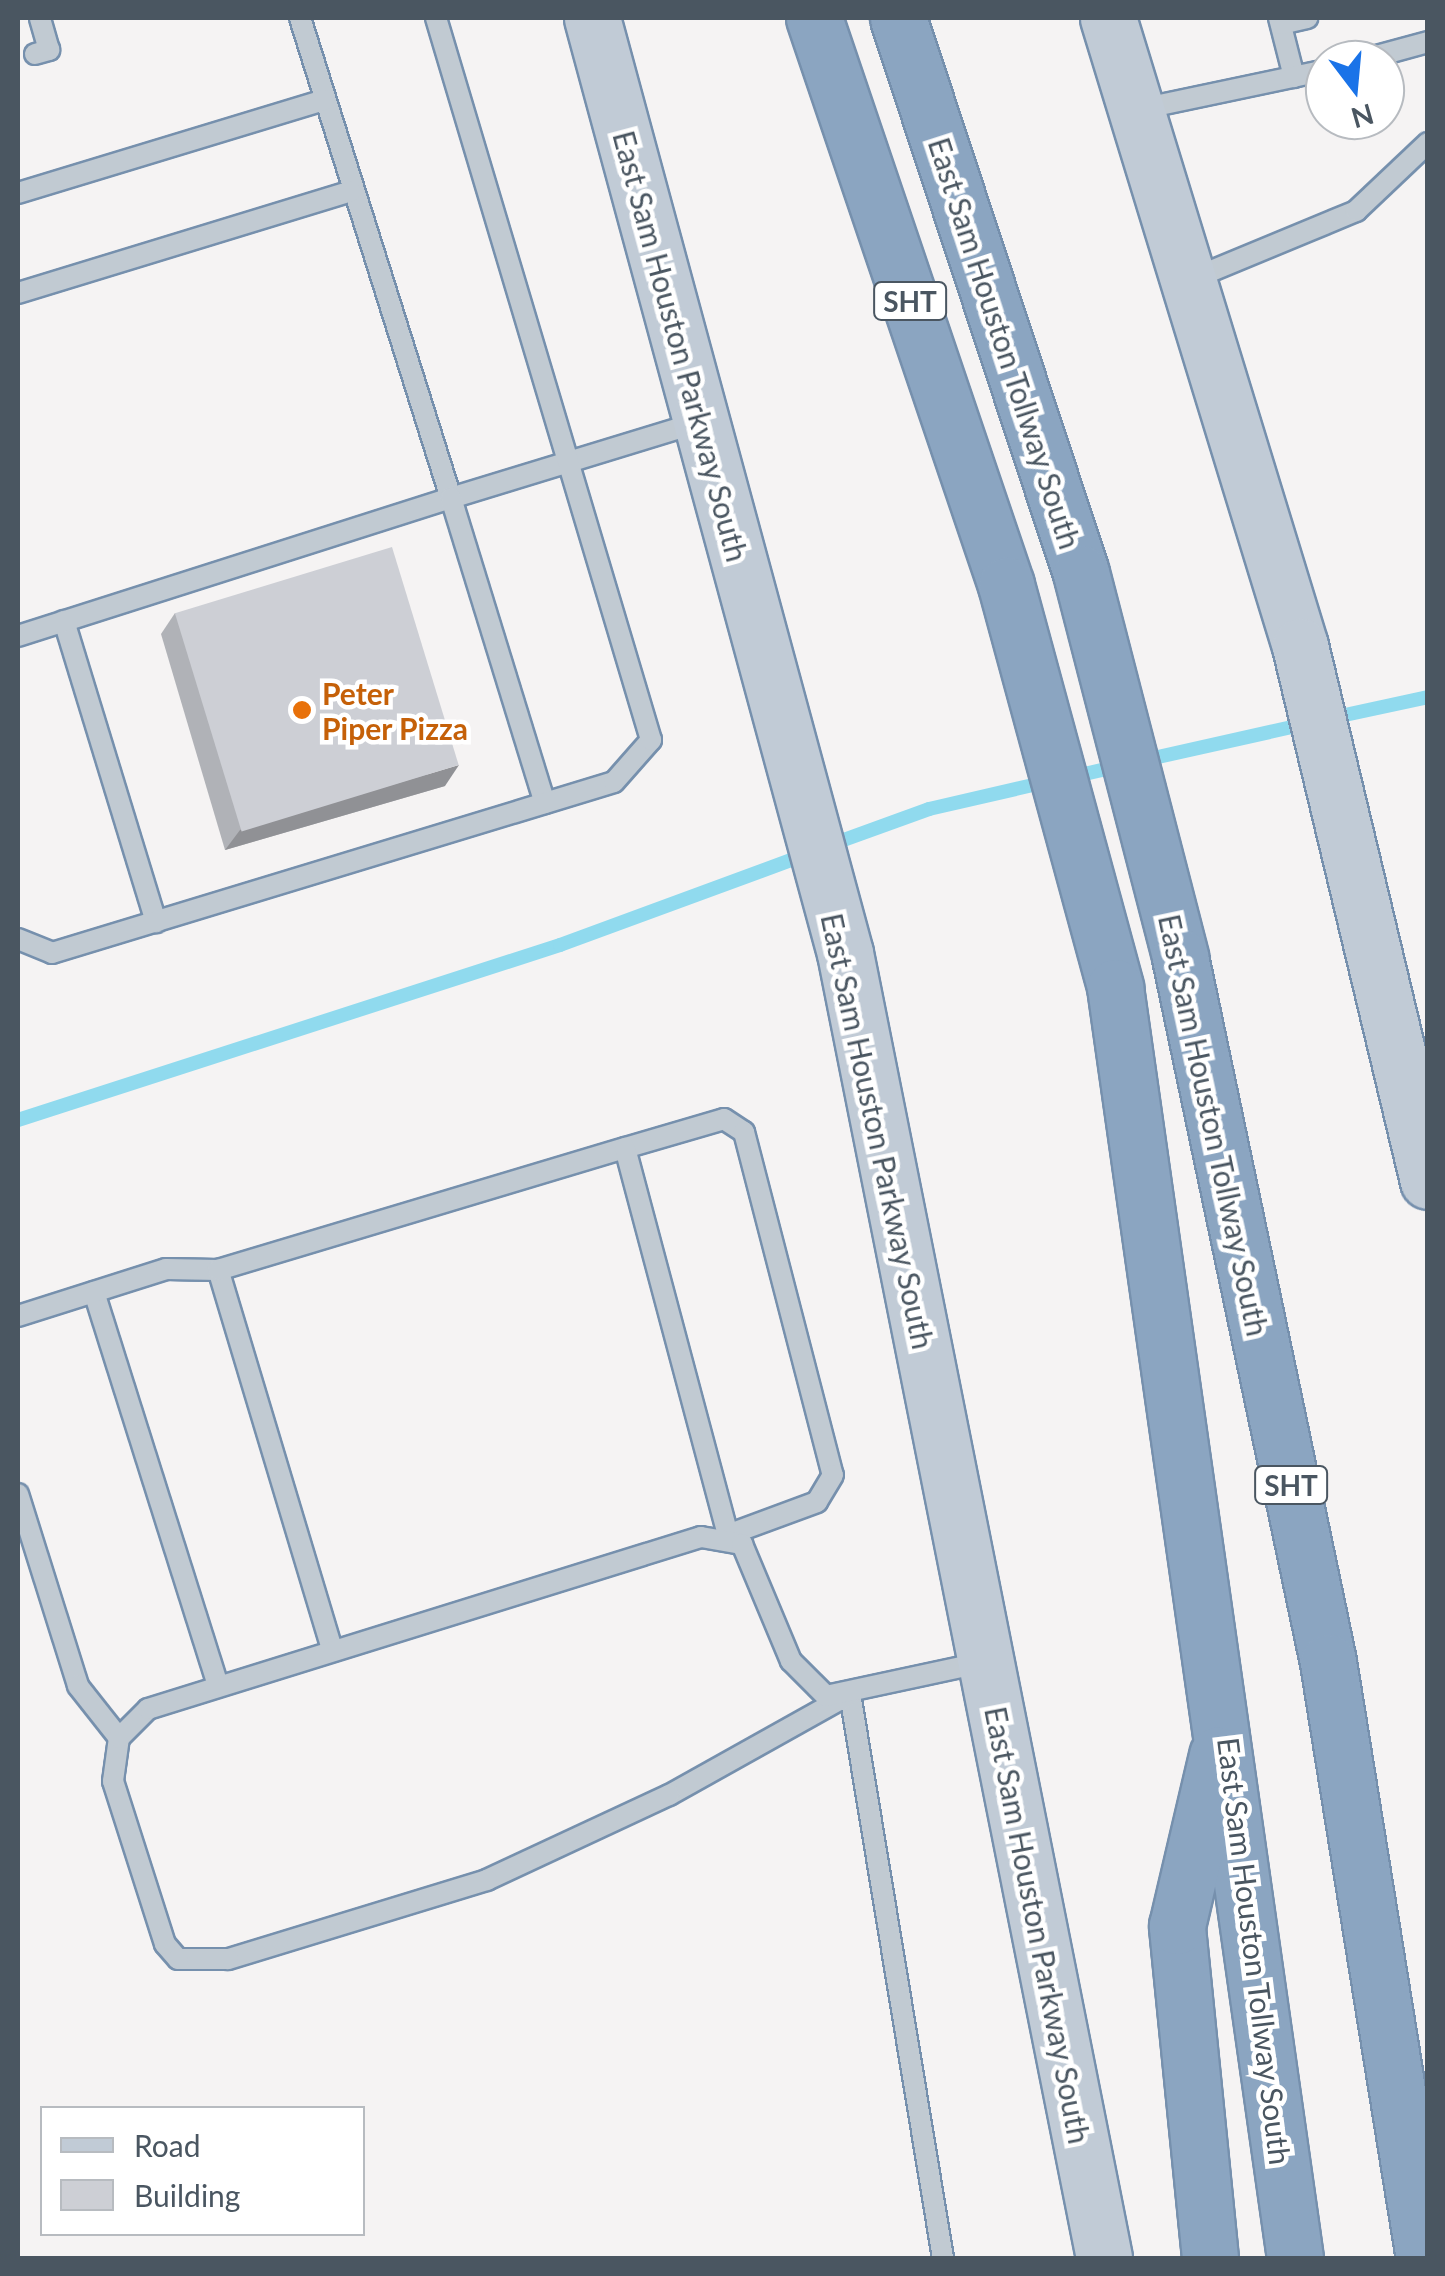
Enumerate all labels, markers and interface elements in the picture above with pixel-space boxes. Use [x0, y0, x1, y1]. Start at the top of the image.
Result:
north arrow [1305, 40, 1405, 140]
text: N [1348, 98, 1378, 136]
street label: East Sam Houston Parkway South [606, 126, 756, 566]
street label: East Sam Houston Tollway South [921, 132, 1089, 554]
road number: SHT [872, 278, 948, 324]
place label: Peter Piper Pizza [322, 675, 469, 746]
marker: Peter Piper Pizza [291, 699, 313, 721]
street label: East Sam Houston Parkway South [814, 910, 942, 1352]
street label: East Sam Houston Tollway South [1152, 910, 1276, 1340]
road number: SHT [1254, 1462, 1328, 1508]
street label: East Sam Houston Parkway South [978, 1703, 1098, 2147]
street label: East Sam Houston Tollway South [1211, 1735, 1299, 2167]
legend [40, 2106, 365, 2236]
text: Road [134, 2127, 201, 2163]
text: Building [134, 2177, 240, 2213]

